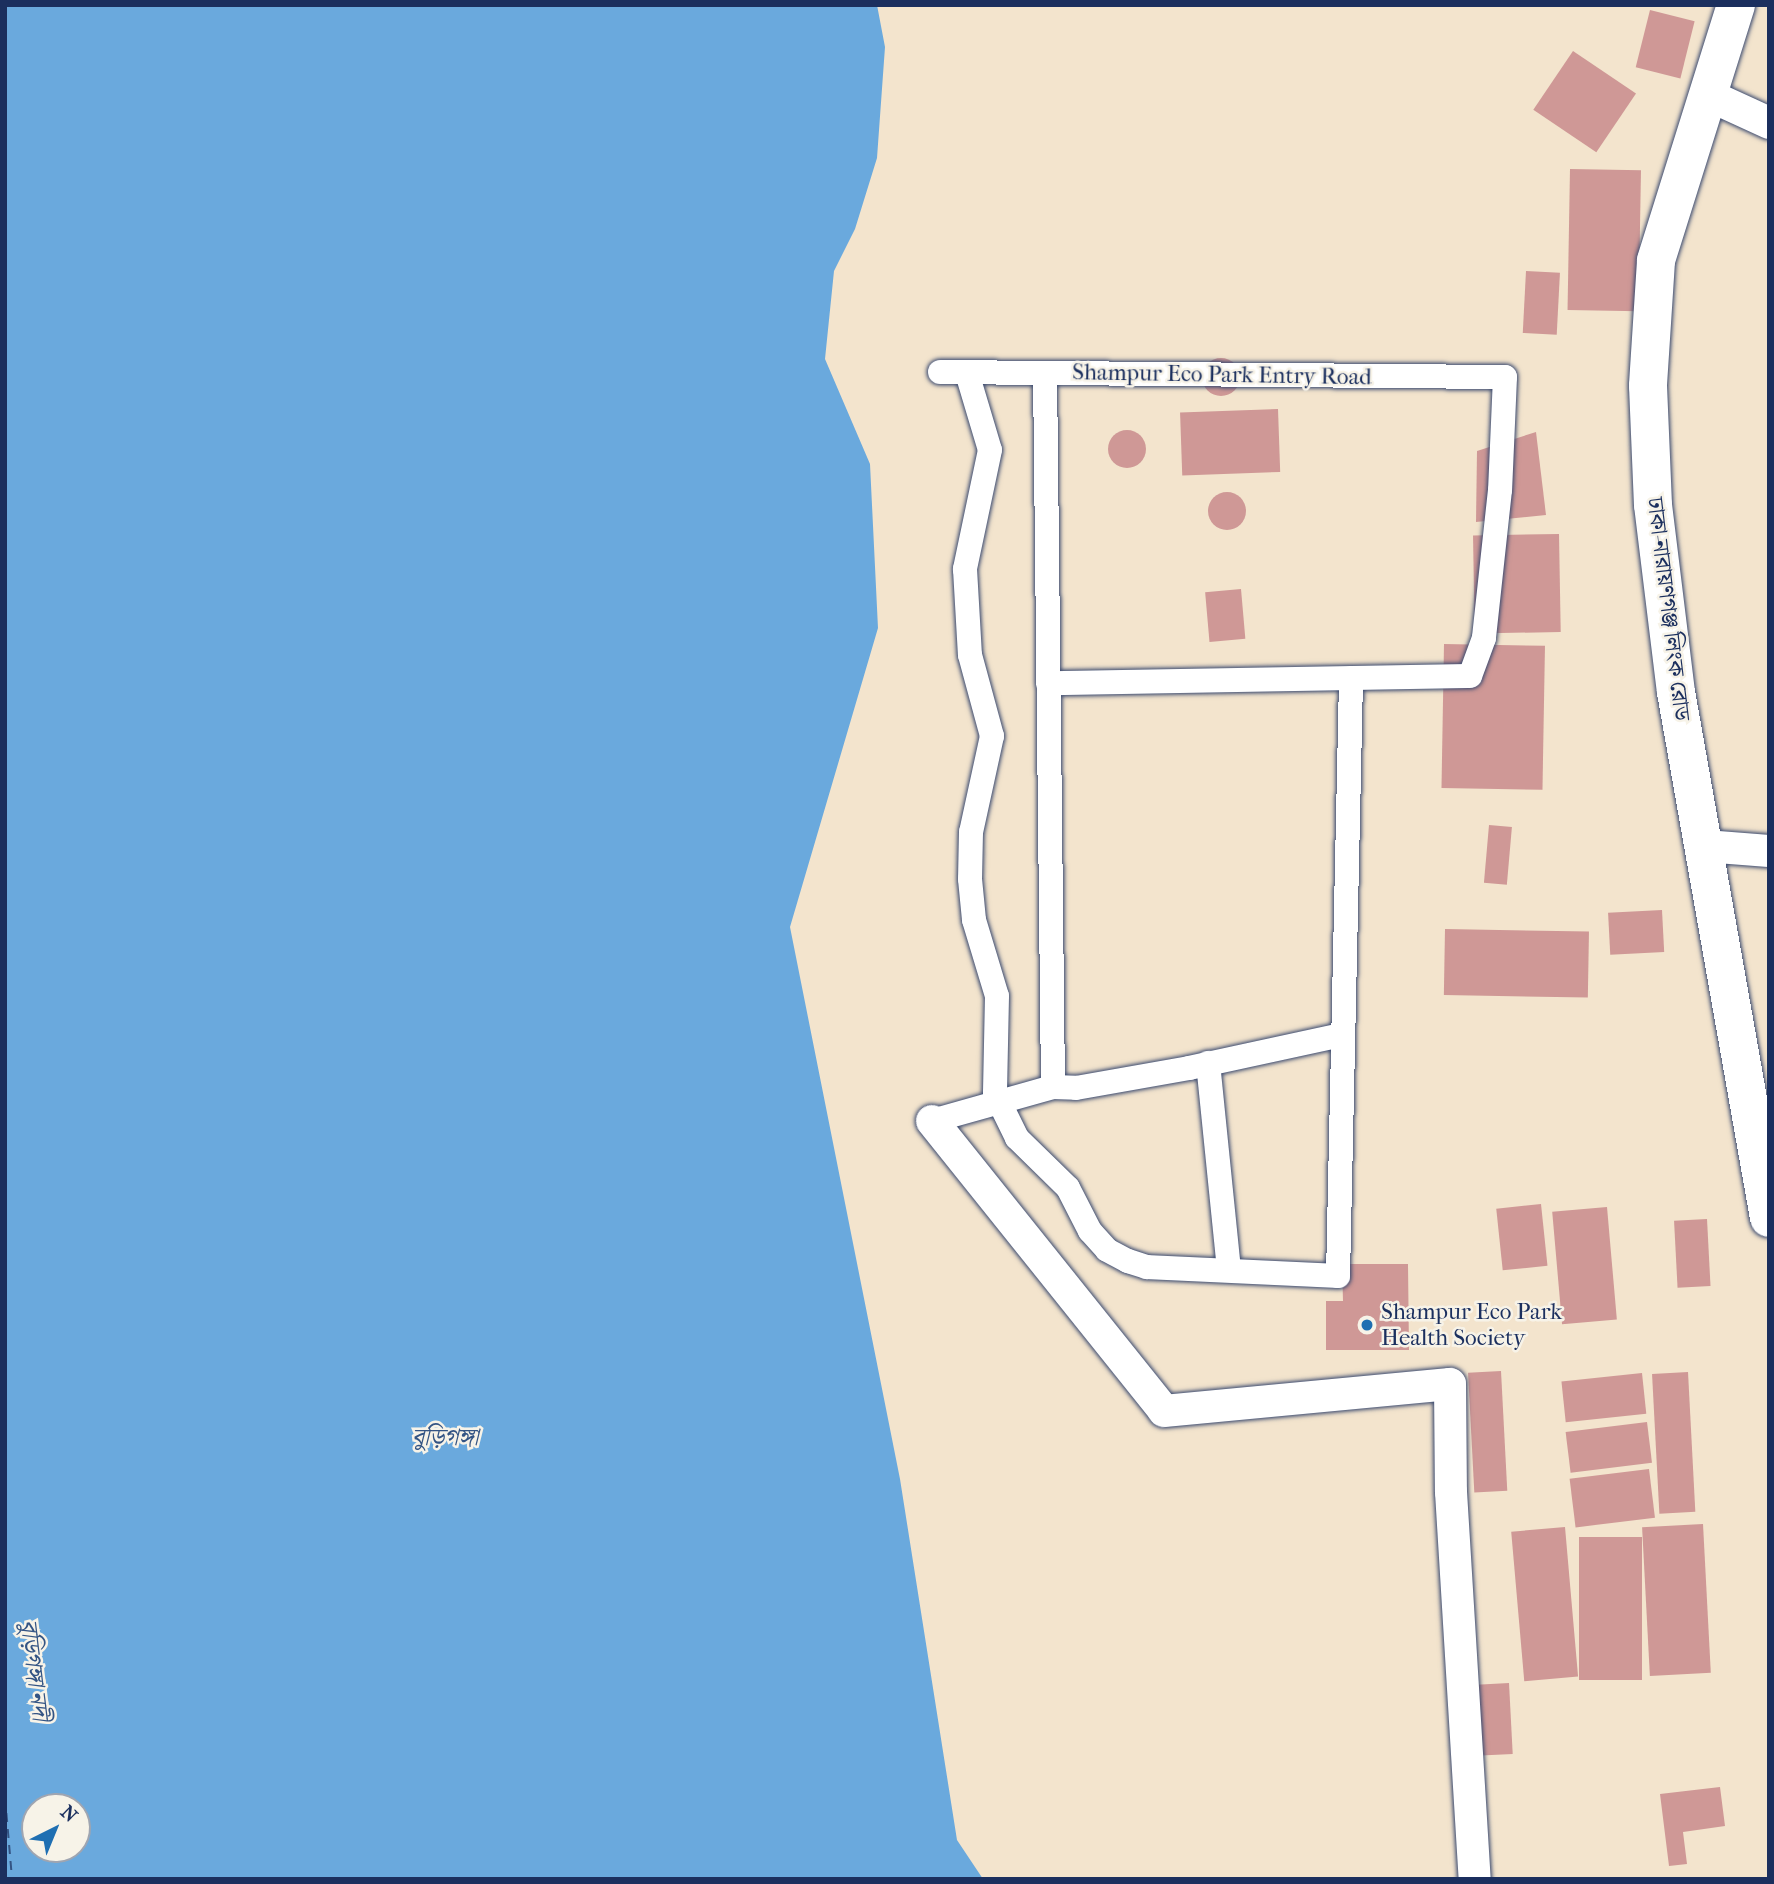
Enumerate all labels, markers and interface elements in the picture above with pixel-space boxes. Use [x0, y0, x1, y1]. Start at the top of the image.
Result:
street label: Shampur Eco Park Entry Road [1072, 359, 1372, 391]
street label: ঢাকা-নারায়ণগঞ্জ লিংক রোড [1641, 496, 1695, 722]
place label: Shampur Eco Park Health Society [1381, 1298, 1562, 1352]
marker: Shampur Eco Park Health Society [1359, 1317, 1375, 1333]
water label: বুড়িগঙ্গা [412, 1424, 478, 1452]
water label: বুড়িগঙ্গা নদী [14, 1618, 54, 1722]
north arrow [21, 1793, 91, 1863]
text: N [56, 1801, 82, 1827]

